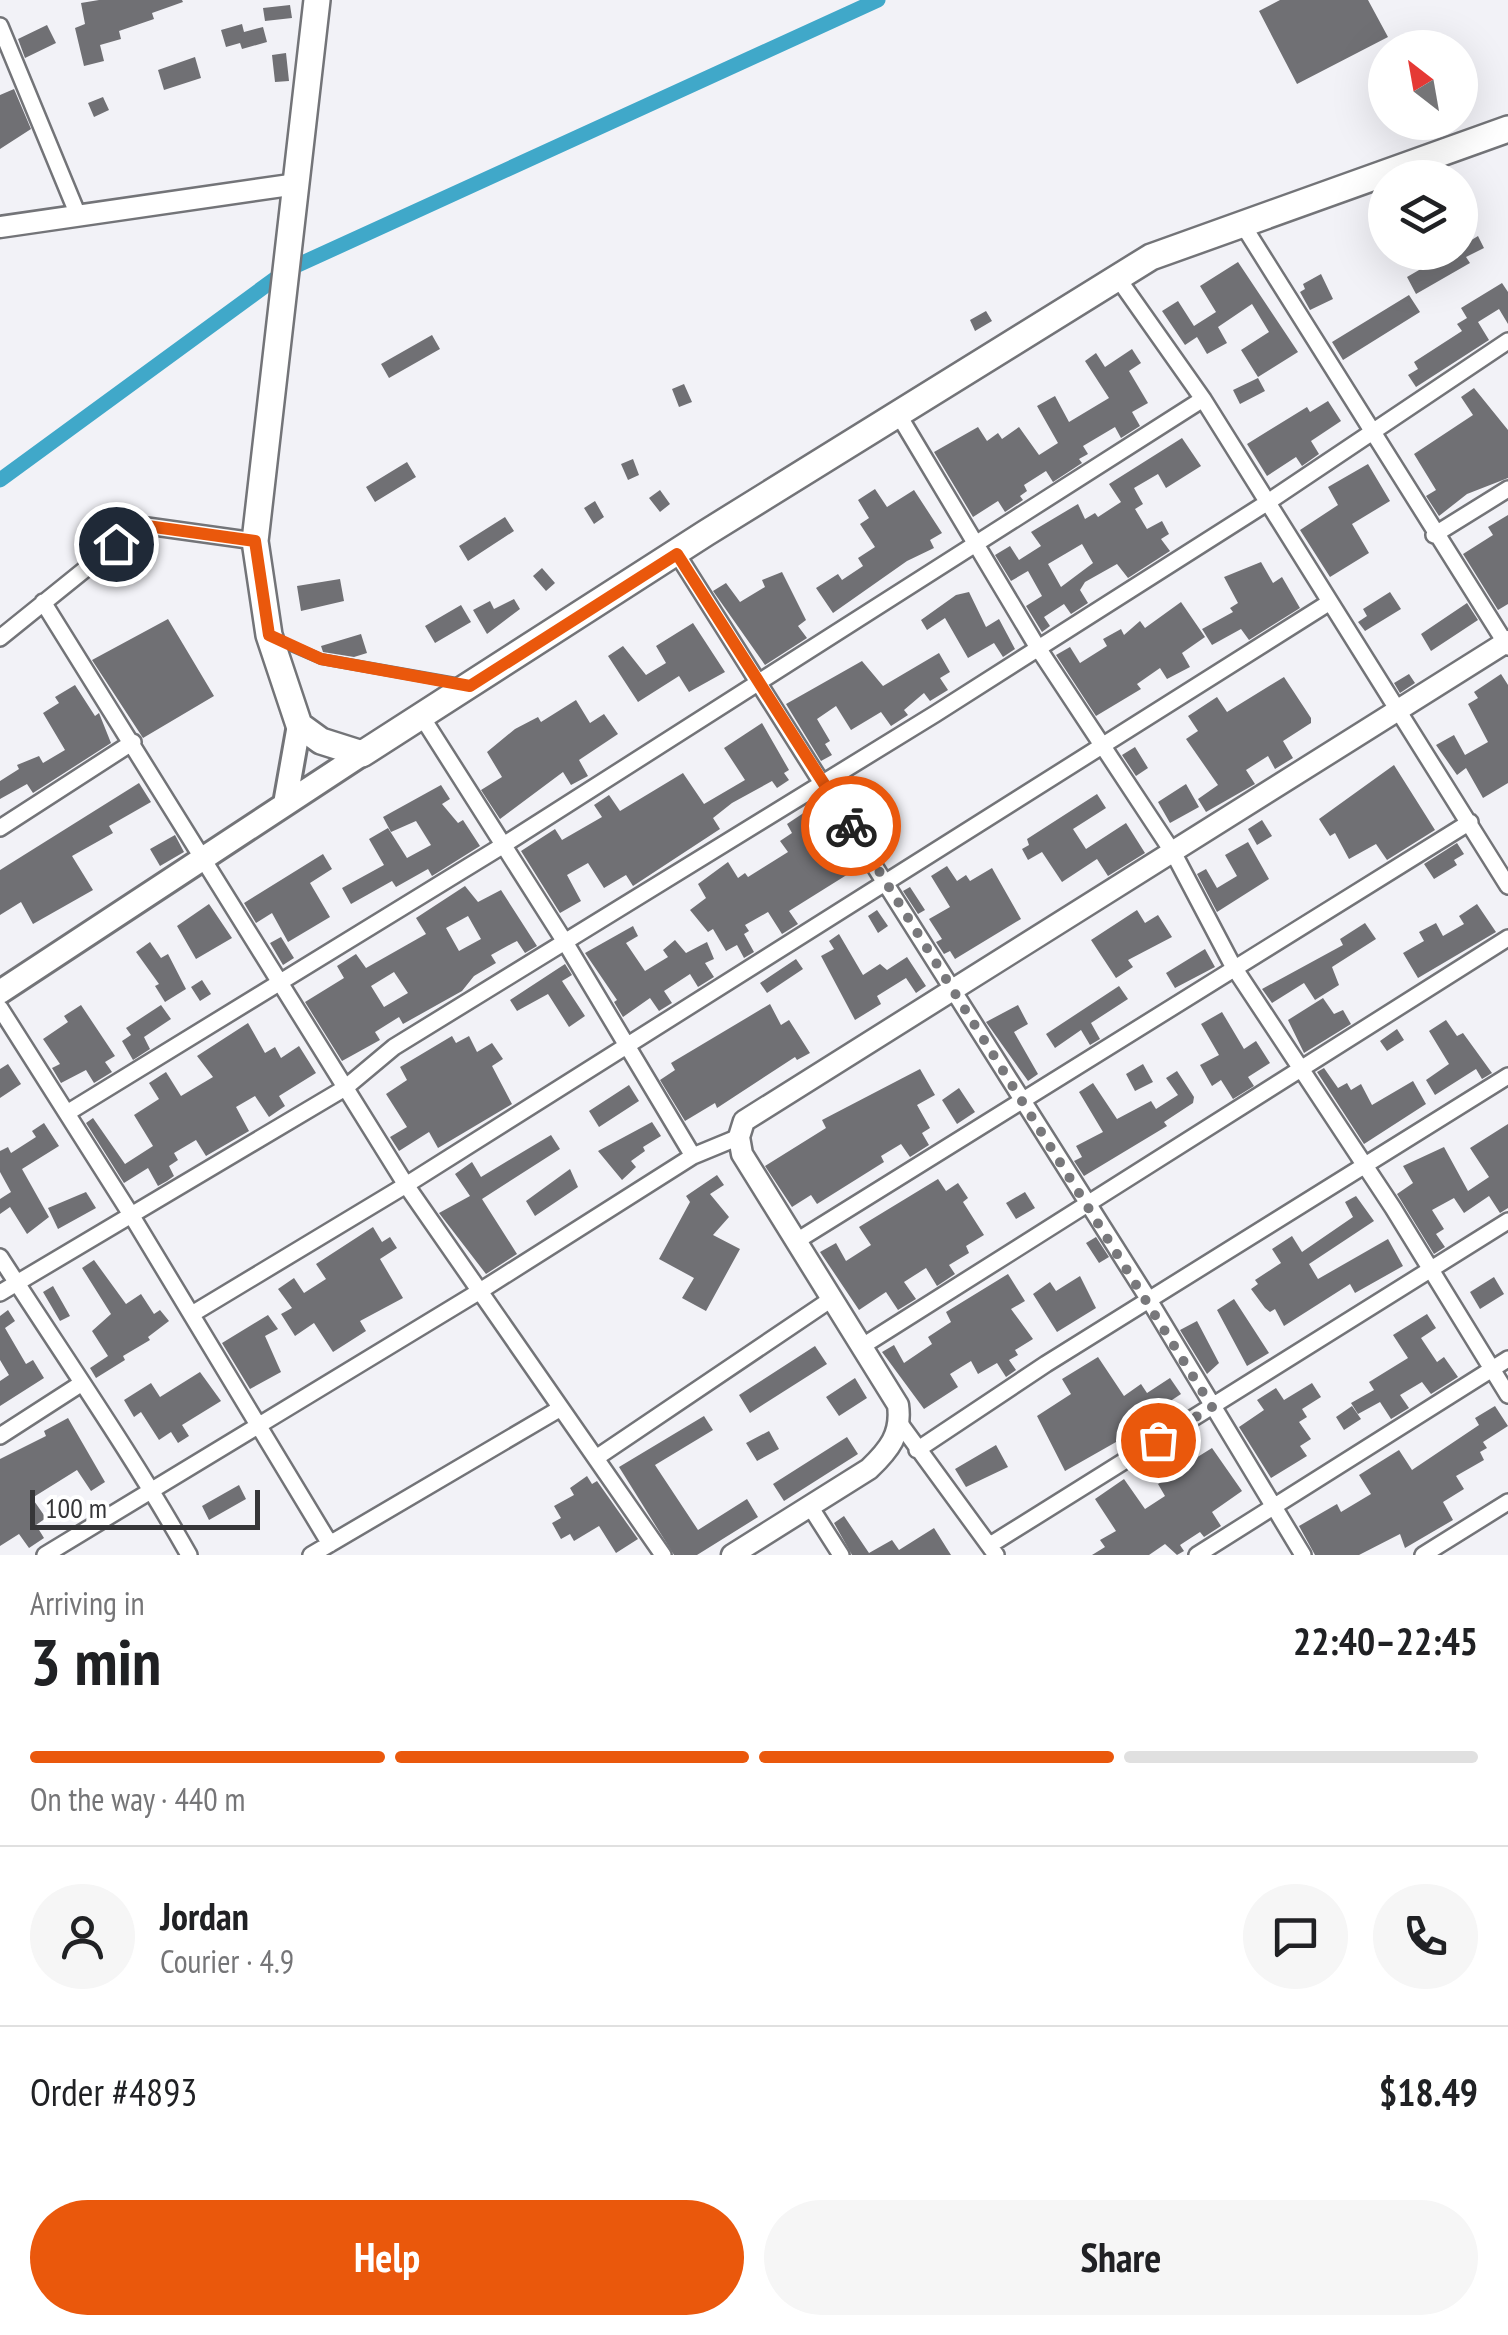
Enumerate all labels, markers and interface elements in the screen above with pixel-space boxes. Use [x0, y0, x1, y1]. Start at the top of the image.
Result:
north arrow [1368, 30, 1478, 140]
map controls [1368, 30, 1478, 270]
button: layers [1368, 160, 1478, 270]
pin [74, 502, 159, 587]
icon: home [89, 517, 144, 572]
courier [801, 776, 901, 876]
icon: bike [824, 799, 879, 854]
pin [1116, 1398, 1201, 1483]
icon: bag [1131, 1413, 1186, 1468]
scale bar [30, 1485, 260, 1530]
text: 100 m [45, 1489, 107, 1526]
text: Arriving in [30, 1582, 145, 1624]
text: 22:40–22:45 [1293, 1616, 1478, 1665]
text: 3 min [30, 1619, 161, 1703]
text: On the way · 440 m [30, 1778, 245, 1820]
button: person [30, 1884, 135, 1989]
button: chat [1243, 1884, 1348, 1989]
button: phone [1373, 1884, 1478, 1989]
text: Jordan [160, 1891, 249, 1940]
text: Courier · 4.9 [160, 1940, 294, 1982]
text: Order #4893 [30, 2067, 197, 2116]
text: $18.49 [1379, 2067, 1478, 2116]
button: Help [30, 2200, 744, 2315]
button: Share [764, 2200, 1478, 2315]

